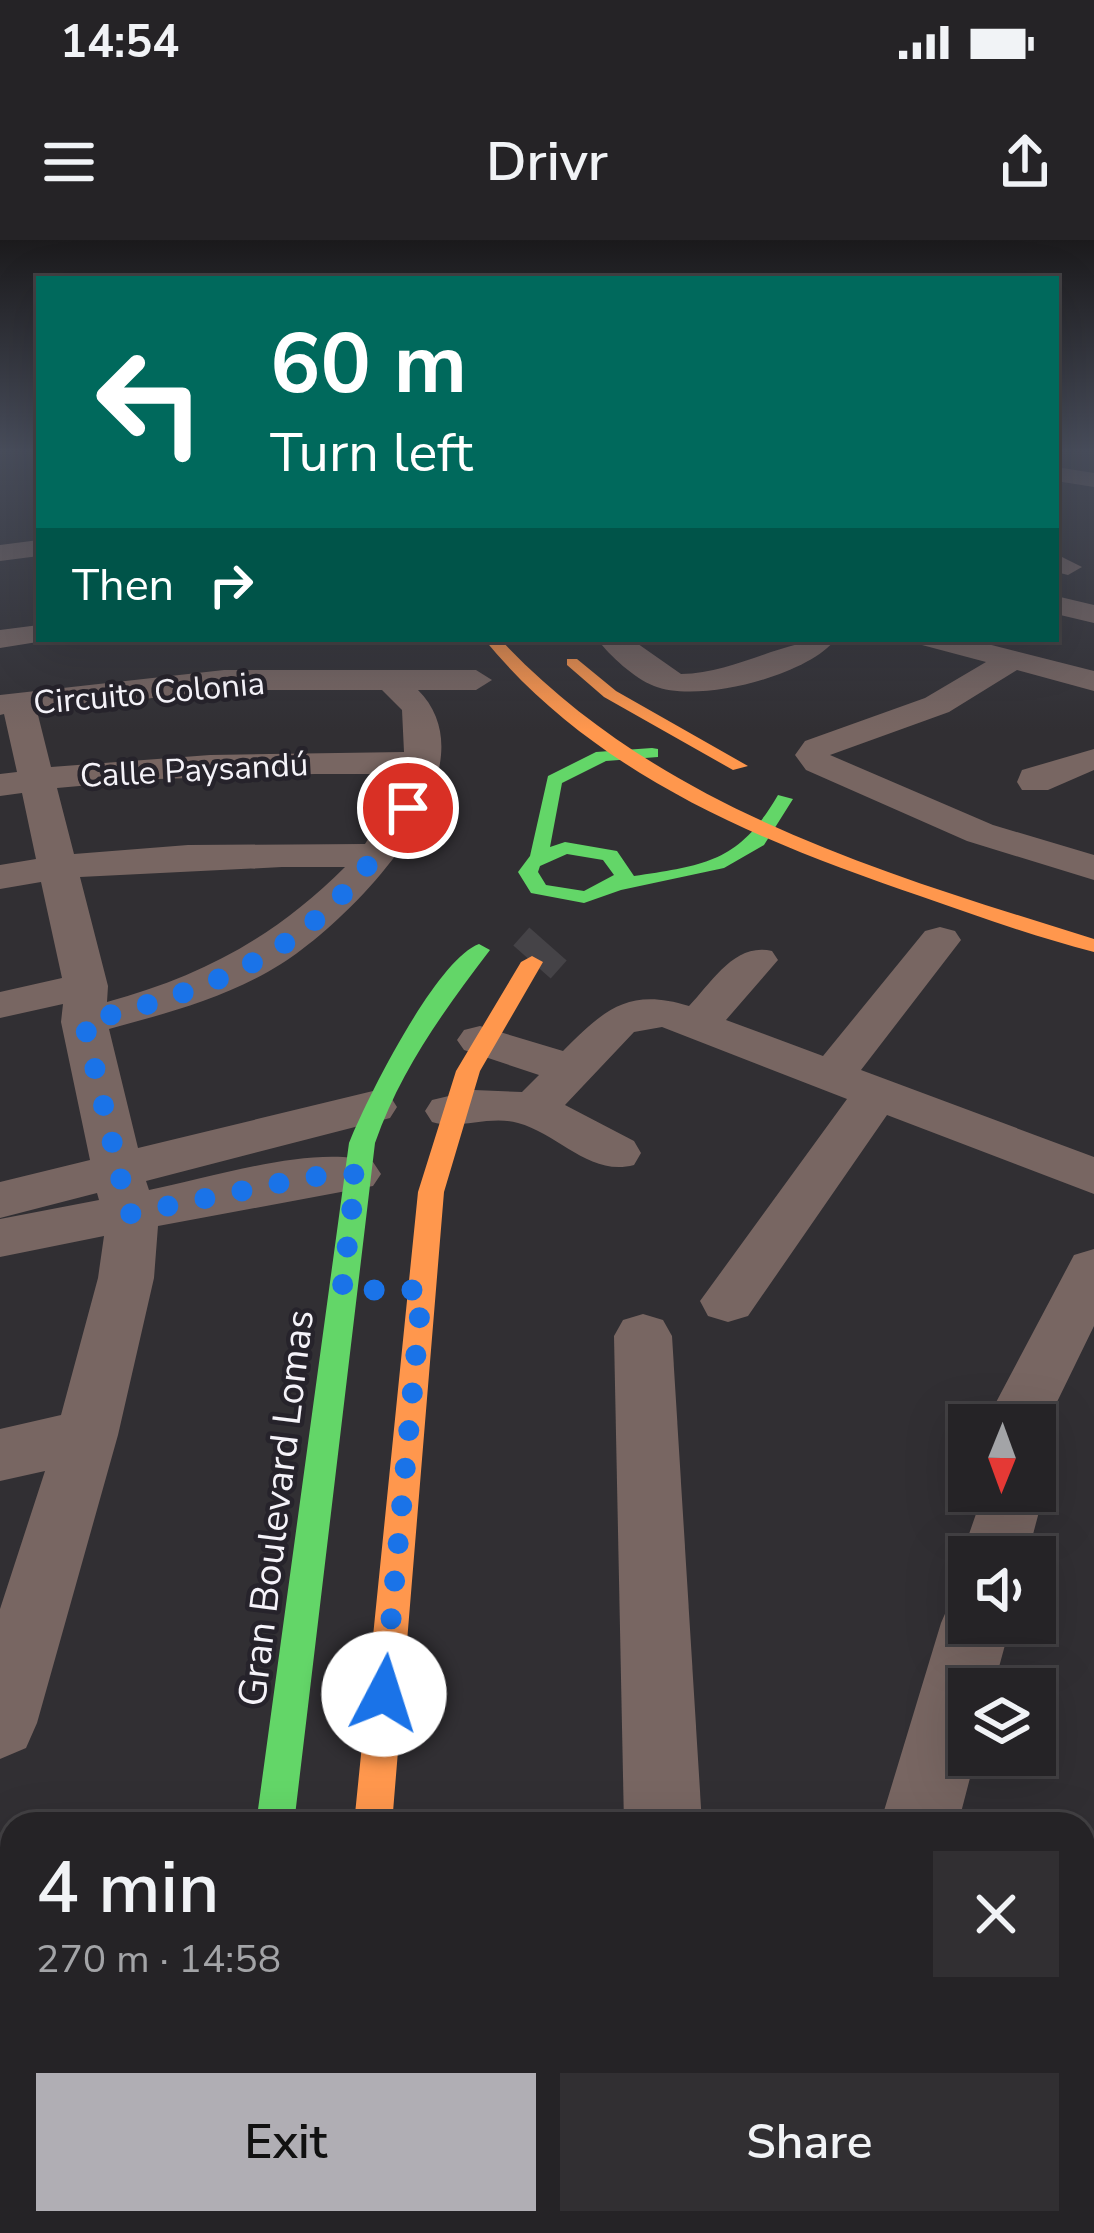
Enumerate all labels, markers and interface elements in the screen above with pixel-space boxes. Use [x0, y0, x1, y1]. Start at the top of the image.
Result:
text: 14:54 [60, 12, 179, 73]
text: Drivr [486, 125, 608, 199]
icon: menu [36, 129, 102, 195]
icon: share [992, 129, 1058, 195]
text: 60 m [270, 307, 467, 422]
icon: left [72, 324, 228, 480]
text: Turn left [270, 416, 473, 490]
icon: right [198, 552, 264, 618]
text: Then [72, 555, 174, 616]
street label: Circuito Colonia [31, 661, 267, 726]
street label: Calle Paysandú [79, 742, 309, 799]
pin [357, 757, 459, 859]
icon: arrive [375, 775, 441, 841]
street label: Gran Boulevard Lomas [226, 1307, 327, 1709]
north arrow [948, 1404, 1056, 1512]
map controls [948, 1404, 1056, 1776]
button: sound [948, 1536, 1056, 1644]
position arrow [321, 1631, 447, 1757]
button: layers [948, 1668, 1056, 1776]
text: 4 min [36, 1839, 219, 1937]
button: close [933, 1851, 1059, 1977]
text: 270 m · 14:58 [36, 1933, 281, 1986]
button: Exit [36, 2073, 536, 2211]
button: Share [560, 2073, 1059, 2211]

